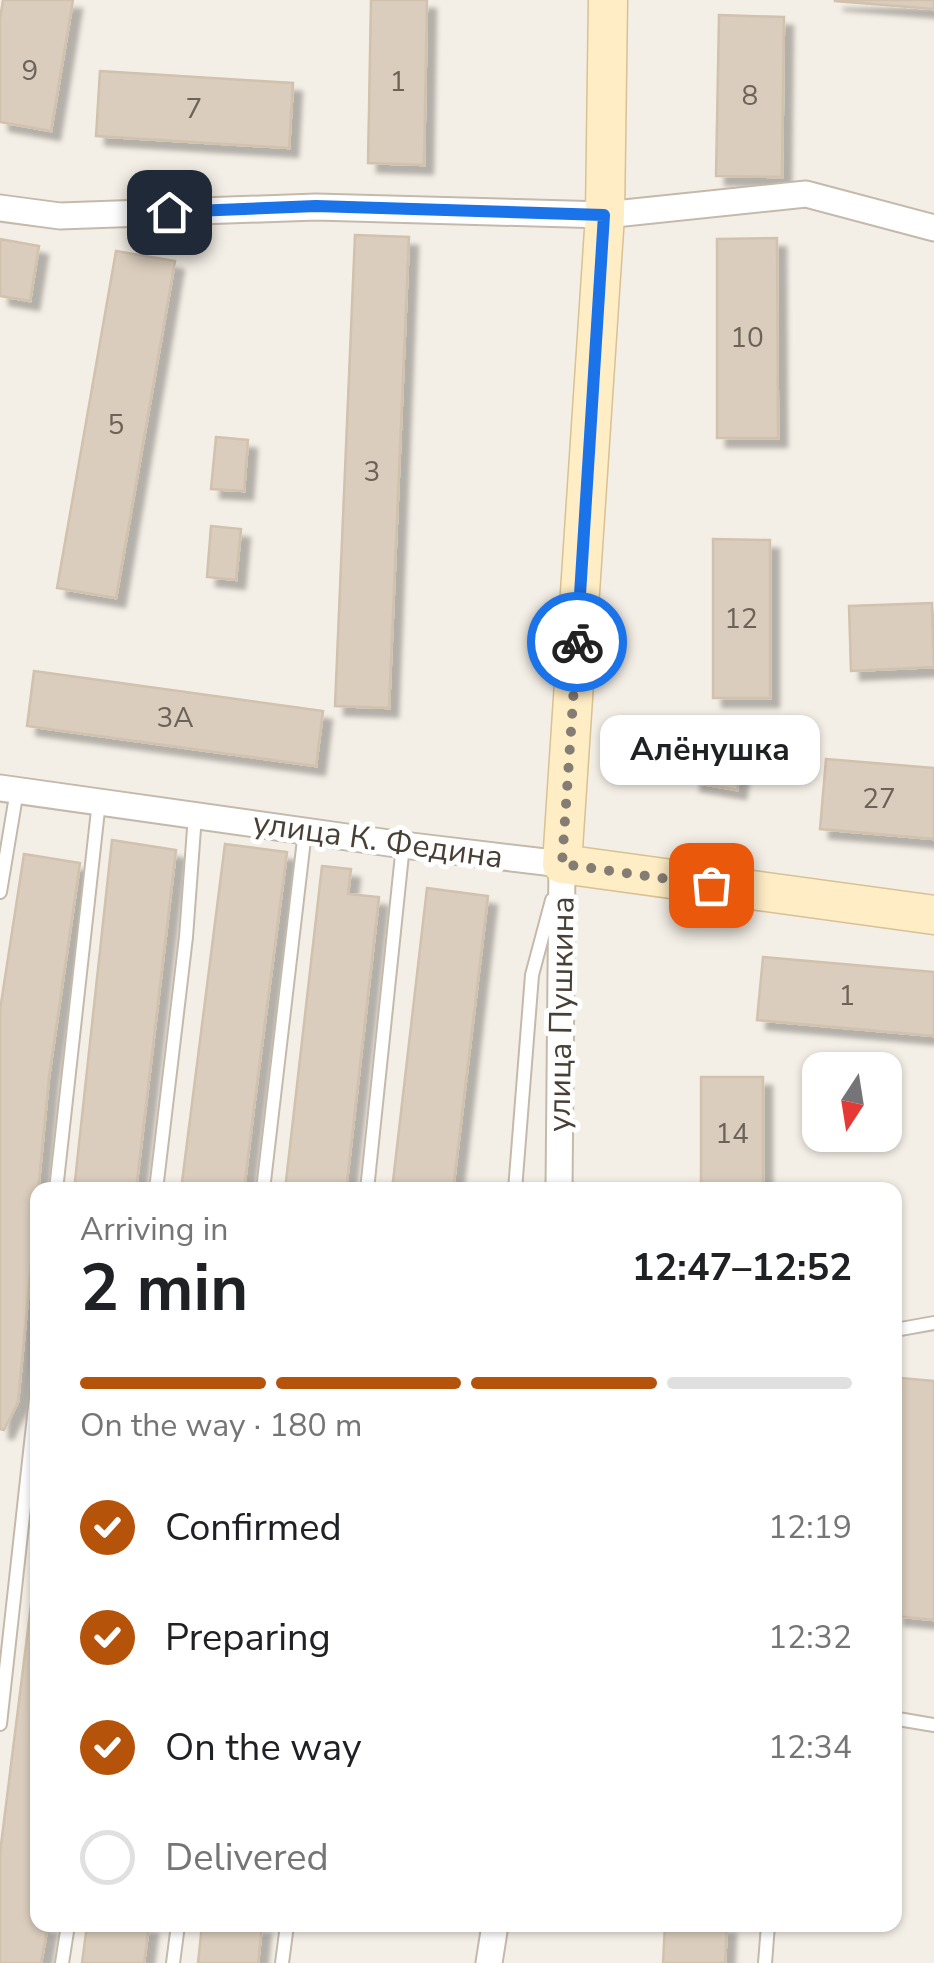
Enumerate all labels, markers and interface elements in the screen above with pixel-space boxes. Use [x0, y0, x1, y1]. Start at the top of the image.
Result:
house number: 9 [22, 52, 38, 90]
house number: 1 [390, 63, 406, 101]
house number: 8 [742, 77, 758, 115]
house number: 7 [186, 90, 202, 128]
pin [127, 170, 212, 255]
icon: home [142, 185, 197, 240]
house number: 10 [730, 319, 764, 357]
house number: 5 [108, 406, 124, 444]
house number: 3 [364, 453, 380, 491]
courier [527, 592, 627, 692]
house number: 12 [724, 600, 758, 638]
icon: bike [550, 615, 605, 670]
house number: 3А [156, 699, 194, 737]
callout: Алёнушка [601, 715, 821, 785]
text: Алёнушка [630, 728, 790, 771]
house number: 27 [862, 780, 896, 818]
street label: улица К. Федина [250, 801, 506, 879]
pin [669, 843, 754, 928]
icon: bag [684, 858, 739, 913]
street label: улица Пушкина [537, 896, 585, 1132]
house number: 1 [839, 977, 855, 1015]
north arrow [802, 1052, 902, 1152]
map controls [802, 1052, 902, 1152]
house number: 14 [715, 1115, 749, 1153]
text: Arriving in [80, 1208, 228, 1251]
text: 12:47–12:52 [632, 1242, 852, 1293]
text: 2 min [80, 1244, 248, 1333]
text: On the way · 180 m [80, 1404, 362, 1447]
icon: check [80, 1500, 135, 1555]
text: Confirmed [165, 1502, 342, 1553]
text: 12:19 [768, 1506, 852, 1549]
icon: check [80, 1610, 135, 1665]
text: Preparing [165, 1612, 331, 1663]
text: 12:32 [768, 1616, 852, 1659]
icon: check [80, 1720, 135, 1775]
text: On the way [165, 1722, 361, 1773]
text: 12:34 [768, 1726, 852, 1769]
text: Delivered [165, 1832, 329, 1883]

